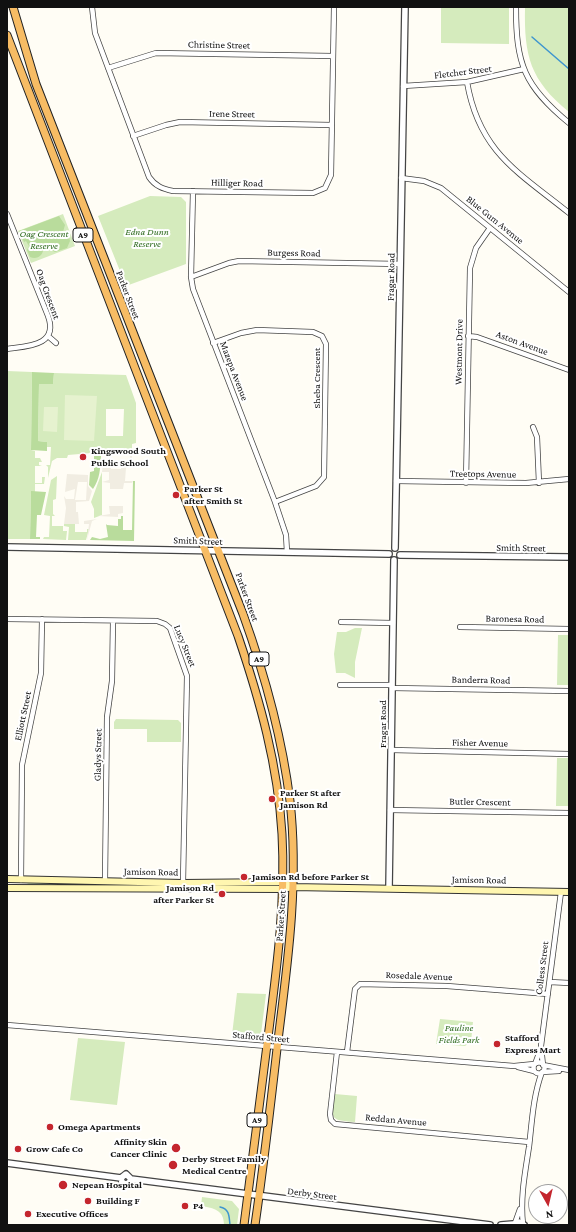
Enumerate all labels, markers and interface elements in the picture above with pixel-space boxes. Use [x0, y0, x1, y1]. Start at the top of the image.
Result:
street label: Christine Street [188, 38, 250, 52]
street label: Fletcher Street [434, 63, 492, 81]
street label: Irene Street [209, 108, 255, 120]
street label: Hilliger Road [211, 177, 263, 189]
street label: Blue Gum Avenue [464, 193, 526, 247]
park label: Edna Dunn Reserve [125, 226, 169, 250]
park label: Oag Crescent Reserve [19, 228, 69, 252]
road number: A9 [73, 228, 93, 242]
street label: Burgess Road [267, 247, 321, 259]
street label: Fragar Road [385, 253, 397, 301]
street label: Oag Crescent [33, 267, 63, 321]
street label: Parker Street [113, 269, 143, 321]
street label: Westmont Drive [452, 319, 466, 385]
street label: Aston Avenue [494, 328, 550, 358]
street label: Mazepa Avenue [217, 340, 251, 402]
street label: Sheba Crescent [311, 348, 323, 408]
place label: Kingswood South Public School [91, 445, 166, 468]
marker: Kingswood South Public School [78, 452, 88, 462]
street label: Treetops Avenue [450, 467, 516, 481]
place label: Parker St after Smith St [184, 483, 242, 506]
marker: Parker St after Smith St [171, 490, 181, 500]
street label: Smith Street [173, 534, 223, 548]
street label: Smith Street [496, 542, 546, 554]
street label: Parker Street [233, 571, 261, 623]
street label: Baronesa Road [485, 612, 545, 626]
street label: Lucy Street [171, 623, 199, 669]
road number: A9 [249, 652, 269, 666]
street label: Banderra Road [451, 673, 511, 687]
street label: Elliott Street [12, 690, 34, 742]
street label: Fragar Road [377, 700, 389, 748]
street label: Gladys Street [92, 729, 104, 781]
street label: Fisher Avenue [452, 737, 508, 749]
place label: Parker St after Jamison Rd [280, 787, 341, 810]
marker: Parker St after Jamison Rd [267, 794, 277, 804]
street label: Butler Crescent [449, 795, 511, 809]
street label: Jamison Road [124, 866, 178, 878]
place label: Jamison Rd before Parker St [252, 871, 369, 883]
marker: Jamison Rd before Parker St [239, 872, 249, 882]
street label: Jamison Road [452, 874, 506, 886]
place label: Jamison Rd after Parker St [153, 882, 214, 906]
marker: Jamison Rd after Parker St [217, 889, 227, 899]
street label: Parker Street [273, 890, 289, 942]
street label: Colless Street [533, 941, 551, 995]
street label: Rosedale Avenue [385, 969, 453, 983]
park label: Pauline Fields Park [439, 1022, 479, 1046]
street label: Stafford Street [232, 1029, 290, 1045]
place label: Stafford Express Mart [505, 1032, 561, 1056]
marker: Stafford Express Mart [492, 1039, 502, 1049]
street label: Reddan Avenue [365, 1111, 427, 1129]
road number: A9 [247, 1113, 267, 1127]
place label: Omega Apartments [58, 1121, 140, 1133]
marker: Omega Apartments [45, 1122, 55, 1132]
place label: Affinity Skin Cancer Clinic [110, 1136, 167, 1160]
marker: Affinity Skin Cancer Clinic [170, 1142, 182, 1154]
place label: Grow Cafe Co [26, 1143, 83, 1155]
marker: Grow Cafe Co [13, 1144, 23, 1154]
place label: Derby Street Family Medical Centre [182, 1153, 266, 1176]
marker: Derby Street Family Medical Centre [167, 1159, 179, 1171]
marker: Nepean Hospital [57, 1179, 69, 1191]
place label: Nepean Hospital [72, 1179, 142, 1191]
north arrow [528, 1184, 568, 1224]
street label: Derby Street [287, 1185, 337, 1203]
place label: Building F [96, 1195, 140, 1207]
marker: Building F [83, 1196, 93, 1206]
place label: P4 [193, 1200, 203, 1212]
marker: P4 [180, 1201, 190, 1211]
place label: Executive Offices [36, 1208, 108, 1220]
text: N [545, 1208, 554, 1221]
marker: Executive Offices [23, 1209, 33, 1219]

